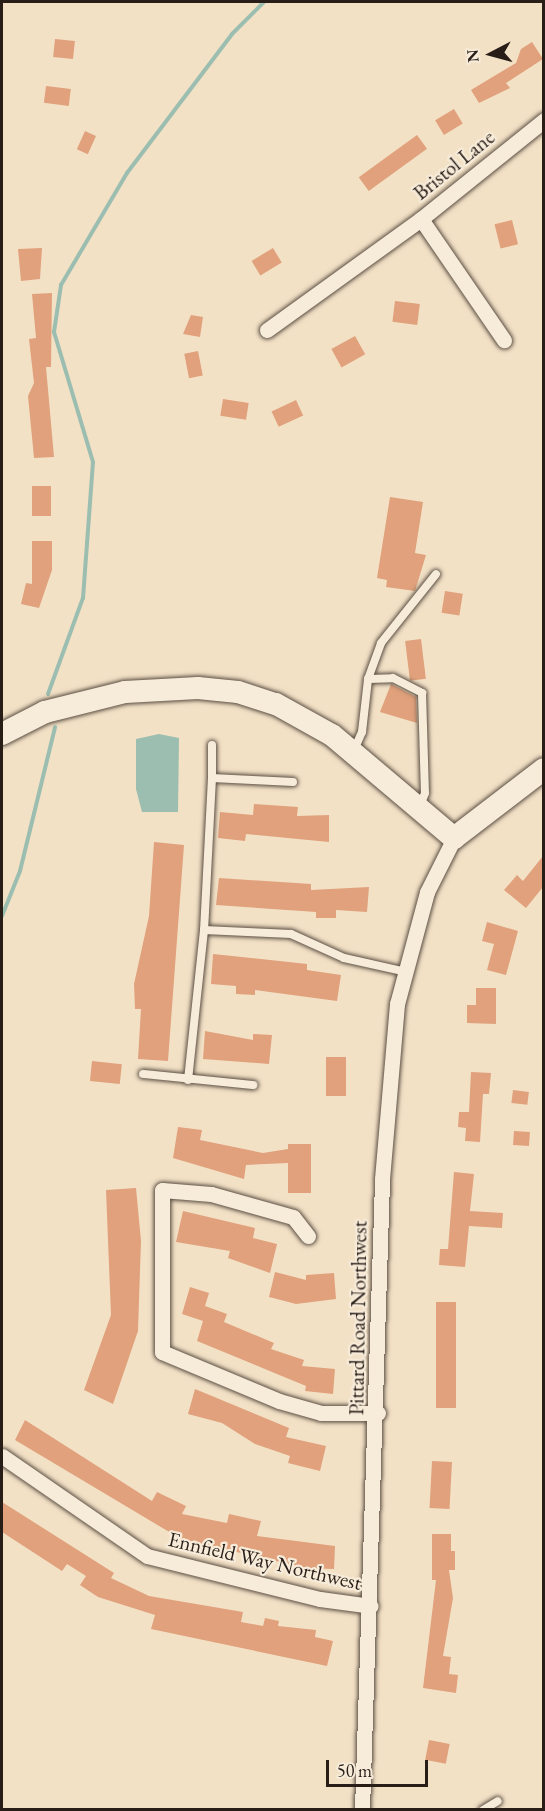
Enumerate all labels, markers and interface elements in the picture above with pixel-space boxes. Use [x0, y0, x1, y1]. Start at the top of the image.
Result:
north arrow [461, 24, 521, 84]
text: N [461, 48, 484, 63]
street label: Bristol Lane [408, 125, 500, 205]
street label: Pittard Road Northwest [344, 1220, 372, 1416]
street label: Ennfield Way Northwest [166, 1526, 364, 1596]
scale bar [329, 1748, 431, 1786]
text: 50 m [337, 1759, 372, 1782]

